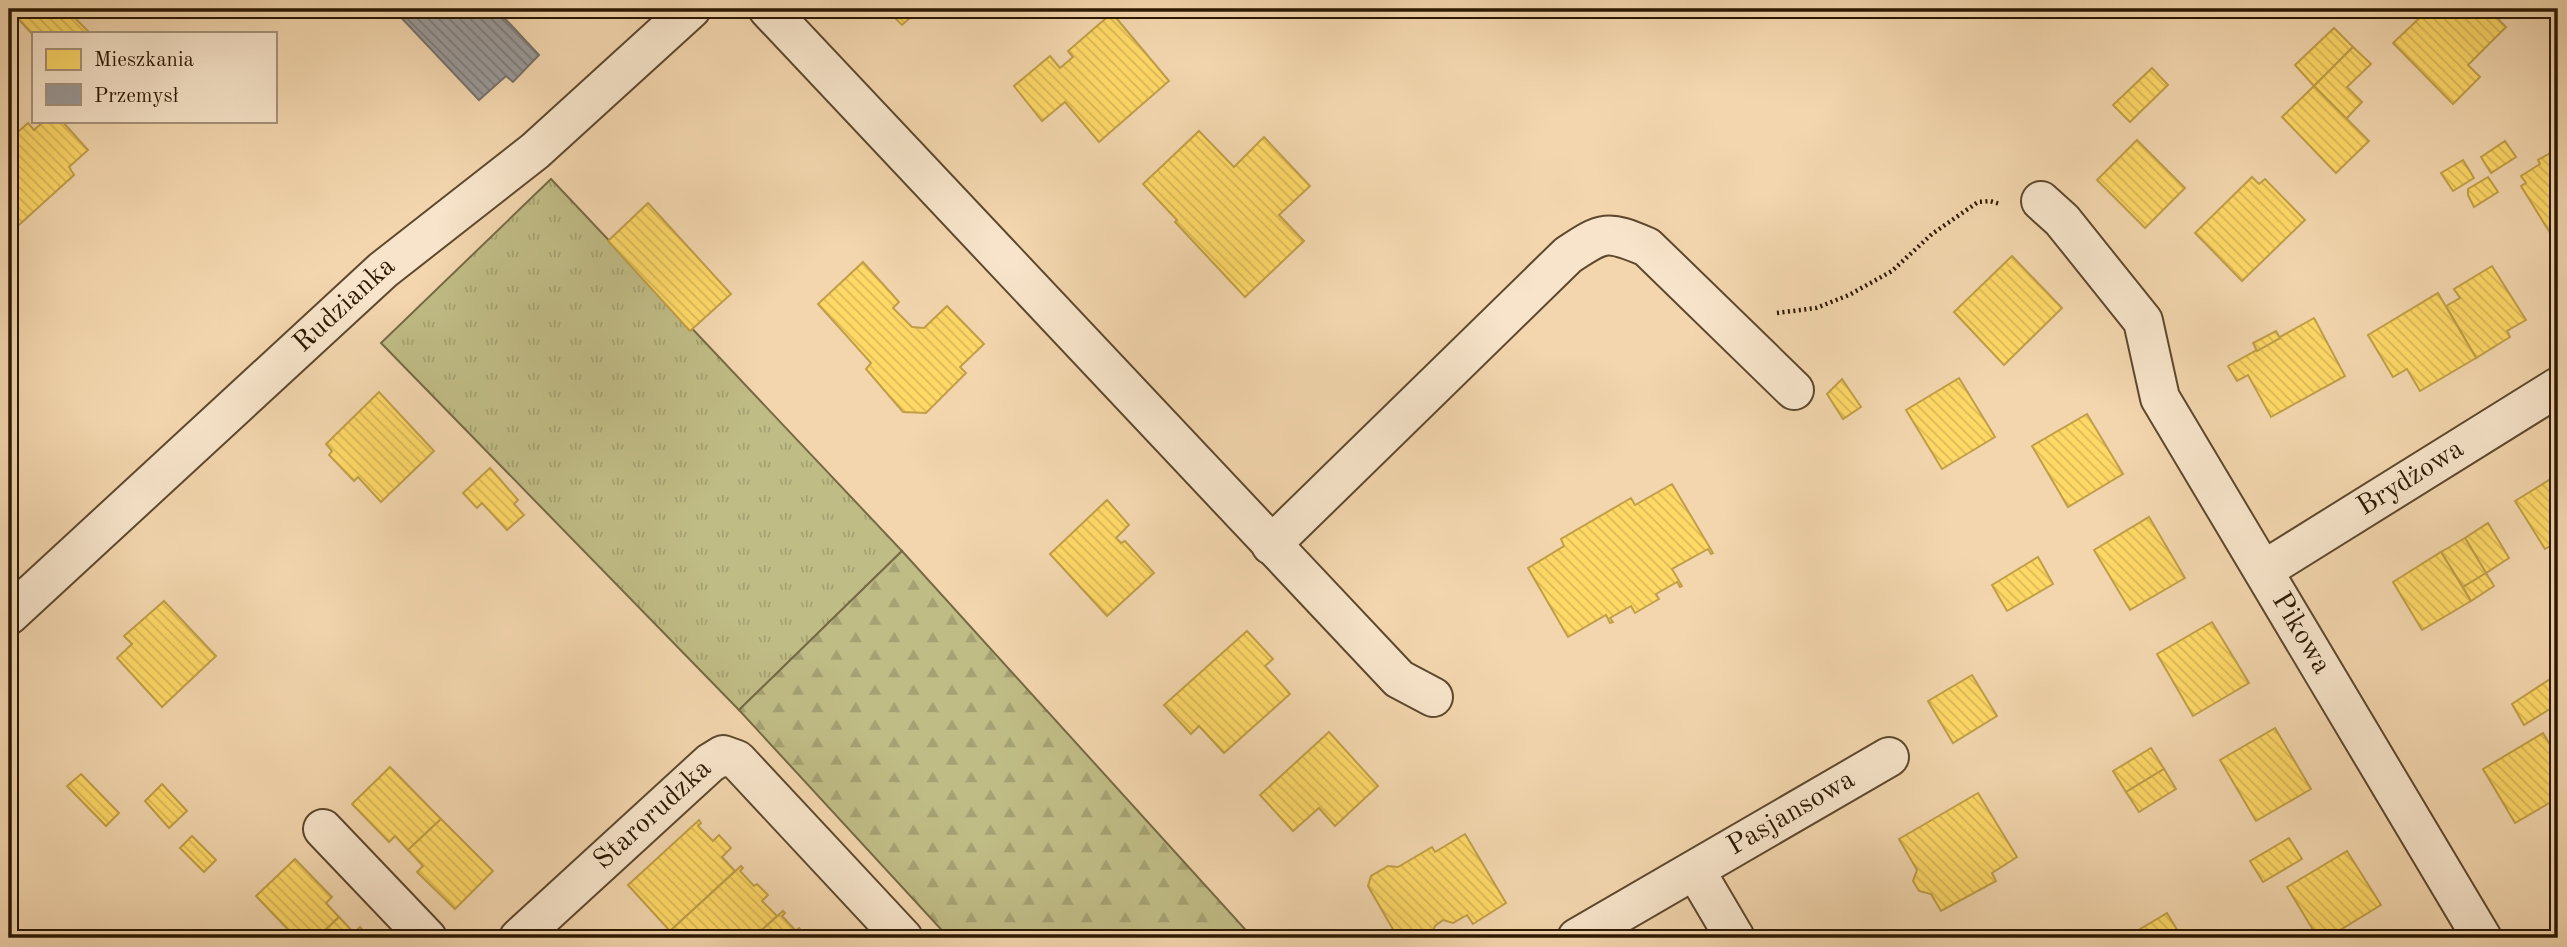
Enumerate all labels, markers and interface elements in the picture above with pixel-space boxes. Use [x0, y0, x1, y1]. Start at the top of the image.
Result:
legend [32, 32, 276, 122]
text: Mieszkania [94, 50, 194, 71]
text: Przemysł [94, 86, 179, 107]
street label: Rudzianka [289, 252, 401, 358]
street label: Brydżowa [2353, 435, 2469, 522]
street label: Pikowa [2266, 588, 2335, 679]
street label: Starorudzka [589, 755, 717, 875]
street label: Pasjansowa [1723, 766, 1860, 861]

